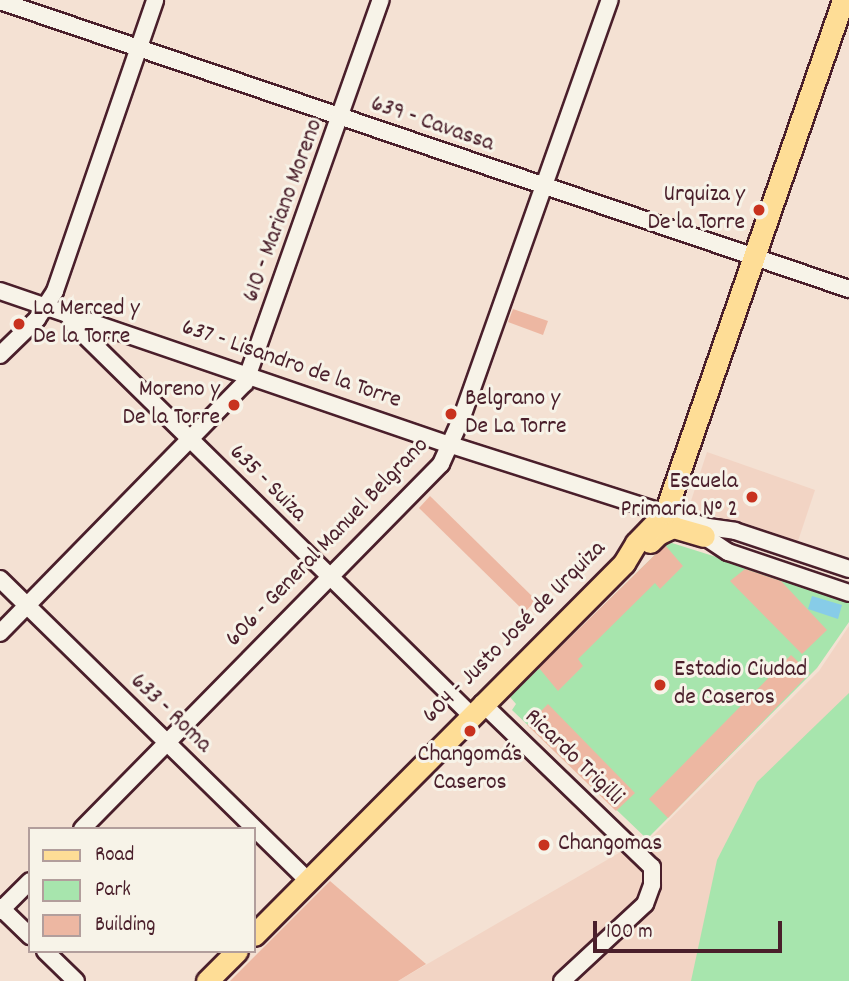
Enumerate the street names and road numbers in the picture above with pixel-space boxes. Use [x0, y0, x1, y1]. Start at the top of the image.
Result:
street label: 639 - Cavassa [367, 90, 497, 160]
street label: 610 - Mariano Moreno [238, 116, 330, 306]
street label: 637 - Lisandro de la Torre [178, 314, 404, 416]
street label: 606 - General Manuel Belgrano [220, 432, 436, 654]
street label: 635 - Suiza [222, 439, 312, 529]
street label: 604 - Justo José de Urquiza [417, 535, 613, 731]
street label: 633 - Roma [123, 668, 217, 760]
street label: Ricardo Trigilli [517, 704, 629, 812]

